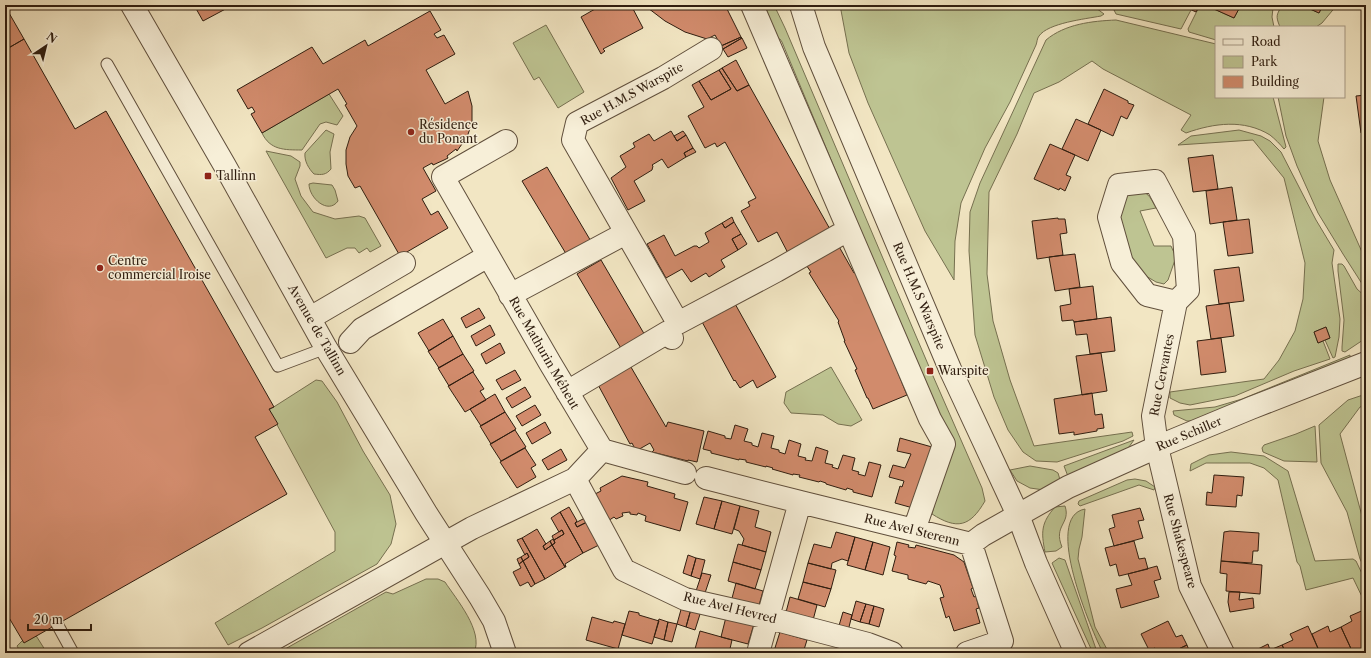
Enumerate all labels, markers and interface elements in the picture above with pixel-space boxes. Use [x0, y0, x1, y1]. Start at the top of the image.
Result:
north arrow [26, 26, 66, 66]
legend [1215, 26, 1345, 98]
text: N [44, 29, 60, 47]
text: Road [1251, 34, 1281, 49]
text: Park [1251, 54, 1278, 69]
street label: Rue H.M.S Warspite [578, 59, 686, 128]
text: Building [1251, 74, 1299, 89]
place label: Résidence du Ponant [419, 117, 478, 146]
marker: Résidence du Ponant [406, 127, 416, 137]
place label: Tallinn [216, 168, 256, 183]
marker: Tallinn [203, 171, 213, 181]
street label: Rue H.M.S Warspite [890, 240, 949, 352]
place label: Centre commercial Iroise [108, 253, 211, 282]
marker: Centre commercial Iroise [95, 263, 105, 273]
street label: Avenue de Tallinn [285, 281, 350, 378]
street label: Rue Mathurin Méheut [506, 294, 583, 412]
street label: Rue Cervantes [1146, 333, 1177, 417]
place label: Warspite [937, 363, 989, 378]
marker: Warspite [925, 366, 935, 376]
street label: Rue Schiller [1154, 413, 1224, 454]
street label: Rue Shakespeare [1161, 492, 1200, 590]
street label: Rue Avel Sterenn [863, 510, 962, 549]
street label: Rue Avel Hevred [682, 589, 779, 626]
scale bar [28, 606, 91, 632]
text: 20 m [34, 612, 63, 627]

